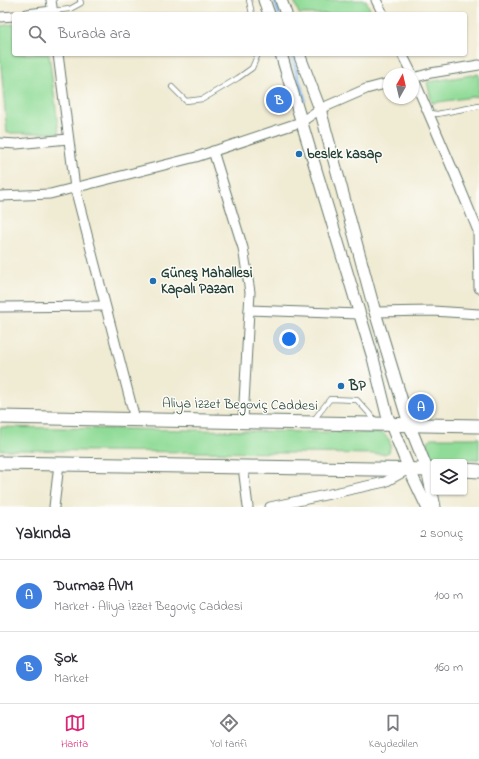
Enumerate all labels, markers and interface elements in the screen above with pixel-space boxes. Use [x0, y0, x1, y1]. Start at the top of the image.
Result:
search box [12, 12, 467, 56]
icon: search [26, 23, 48, 45]
text: Burada ara [58, 23, 131, 45]
north arrow [383, 68, 419, 104]
pin: B [266, 85, 292, 115]
place label: beslek kasap [307, 144, 382, 165]
marker: beslek kasap [294, 149, 304, 159]
place label: Güneş Mahallesi Kapalı Pazarı [161, 263, 253, 300]
marker: Güneş Mahallesi Kapalı Pazarı [148, 276, 158, 286]
your location [279, 329, 299, 349]
place label: BP [348, 376, 366, 397]
marker: BP [336, 381, 346, 391]
pin: A [408, 392, 434, 422]
street label: Aliya İzzet Begoviç Caddesi [162, 393, 318, 418]
map controls [431, 459, 467, 495]
button: layers [431, 459, 467, 495]
text: Yakında [16, 521, 71, 546]
text: 2 sonuç [420, 524, 463, 543]
text: Durmaz AVM [54, 575, 133, 597]
text: A [25, 586, 33, 605]
text: 100 m [434, 586, 463, 605]
text: Market · Aliya İzzet Begoviç Caddesi [54, 597, 243, 616]
text: Şok [54, 647, 78, 669]
text: B [25, 658, 33, 677]
text: 160 m [434, 658, 463, 677]
text: Market [54, 669, 89, 688]
tab: Harita [61, 712, 88, 752]
tab: Yol tarifi [210, 712, 247, 752]
tab: Kaydedilen [369, 712, 418, 752]

